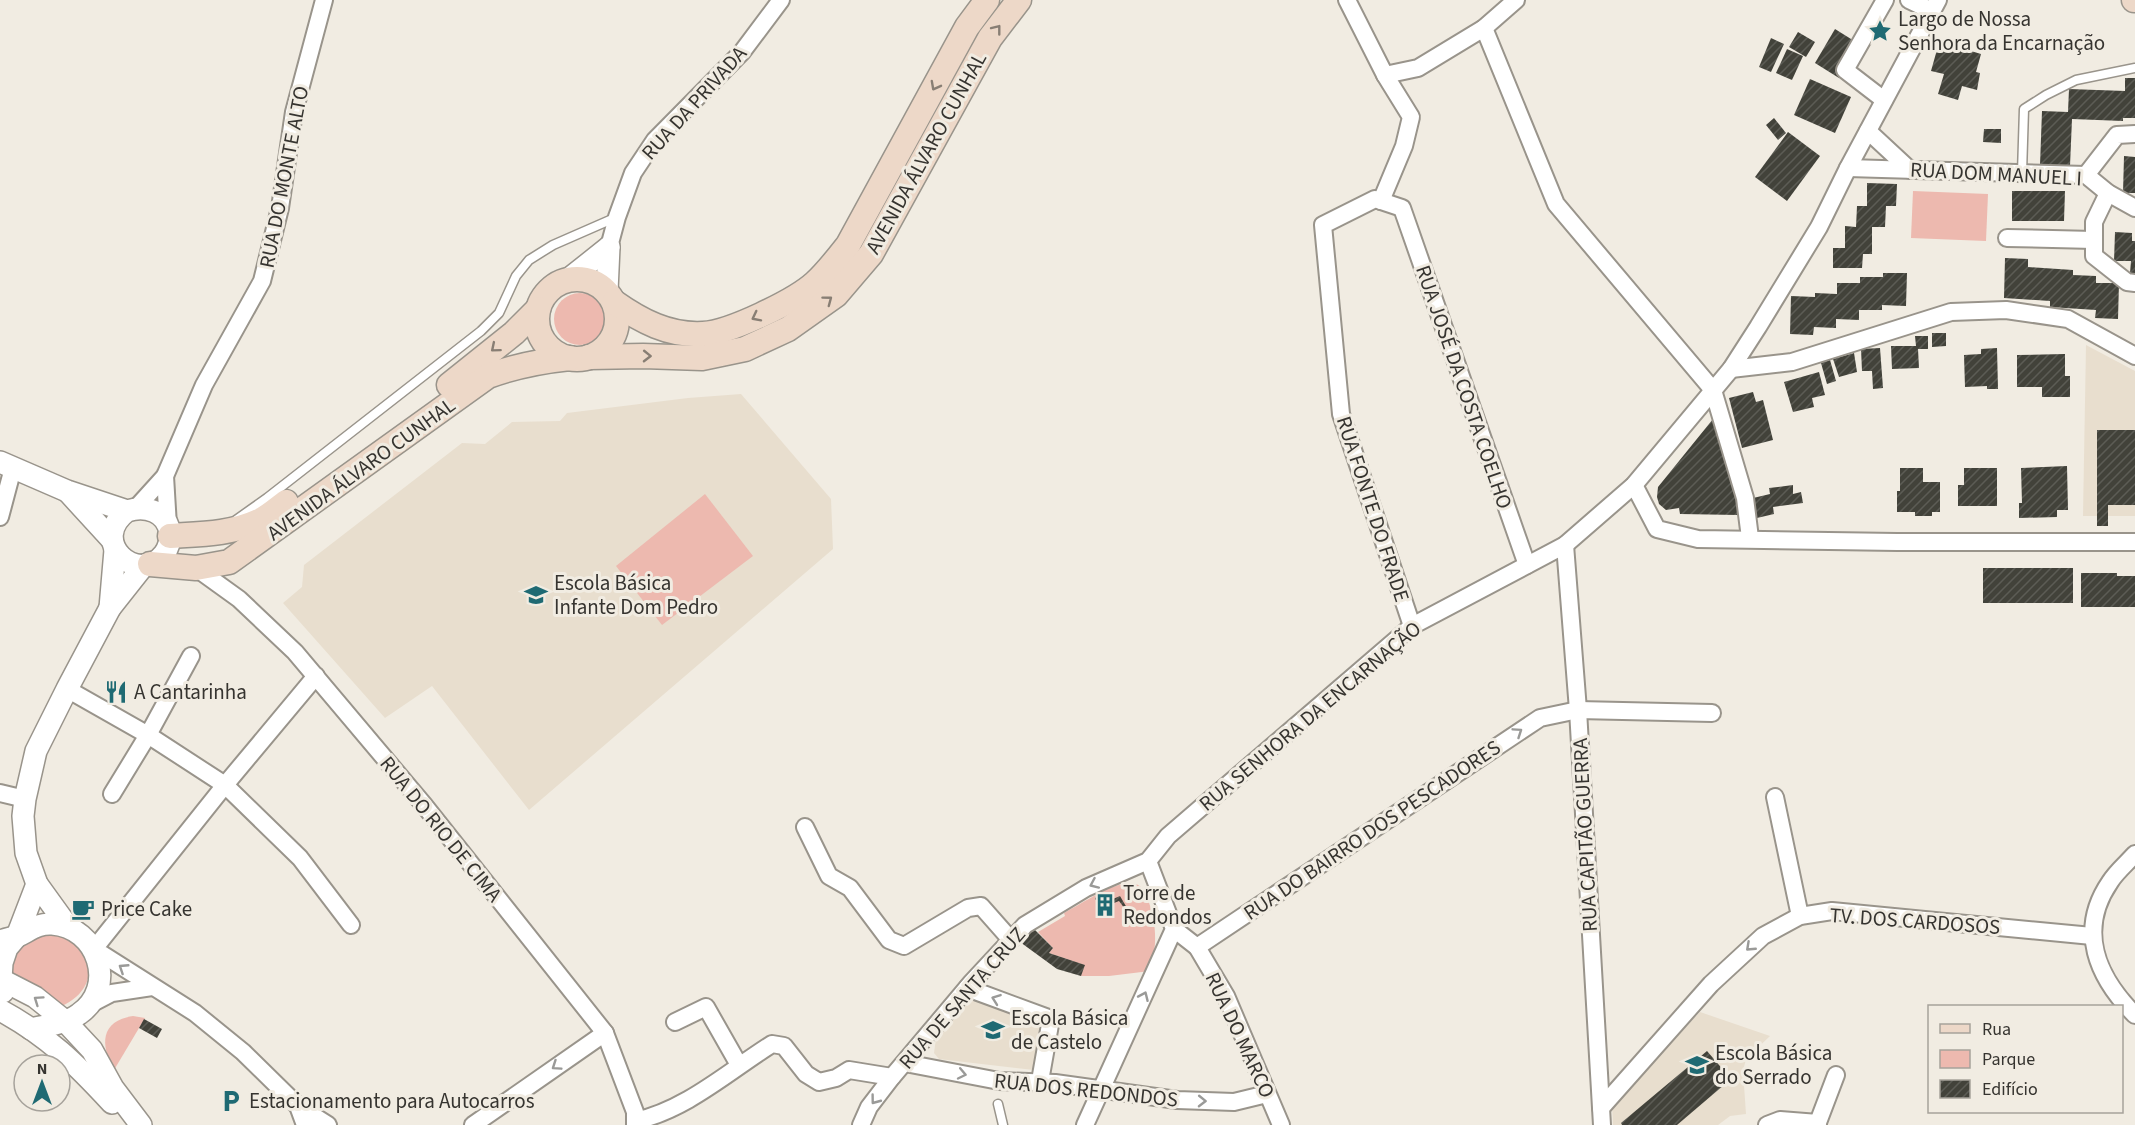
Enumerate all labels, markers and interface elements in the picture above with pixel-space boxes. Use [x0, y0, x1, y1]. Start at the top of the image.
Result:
place label: Largo de Nossa Senhora da Encarnação [1898, 4, 2105, 58]
place icon: Largo de Nossa Senhora da Encarnação [1867, 18, 1893, 44]
one-way arrow [989, 25, 1000, 36]
street label: RUA DA PRIVADA [635, 39, 754, 167]
street label: AVENIDA ÁLVARO CUNHAL [858, 47, 994, 259]
one-way arrow [931, 80, 942, 90]
street label: RUA DO MONTE ALTO [252, 83, 316, 271]
street label: RUA DOM MANUEL I [1909, 155, 2083, 193]
street label: RUA JOSÉ DA COSTA COELHO [1408, 261, 1520, 513]
one-way arrow [821, 297, 832, 308]
one-way arrow [752, 310, 762, 321]
one-way arrow [491, 341, 502, 352]
one-way arrow [643, 350, 652, 362]
street label: AVENIDA ÁLVARO CUNHAL [261, 390, 461, 548]
street label: RUA FONTE DO FRADE [1329, 412, 1417, 606]
place label: Escola Básica Infante Dom Pedro [554, 568, 718, 622]
school or university icon: Escola Básica Infante Dom Pedro [523, 582, 549, 608]
street label: RUA SENHORA DA ENCARNAÇÃO [1192, 614, 1428, 818]
place label: A Cantarinha [134, 677, 247, 707]
restaurant icon: A Cantarinha [103, 679, 129, 705]
one-way arrow [1511, 728, 1522, 739]
street label: RUA DO BAIRRO DOS PESCADORES [1238, 733, 1506, 927]
street label: RUA CAPITÃO GUERRA [1565, 737, 1605, 933]
street label: RUA DO RIO DE CIMA [373, 750, 510, 909]
one-way arrow [1090, 877, 1101, 889]
place label: Torre de Redondos [1123, 878, 1212, 932]
building icon: Torre de Redondos [1092, 892, 1118, 918]
place label: Price Cake [101, 894, 192, 924]
cafe icon: Price Cake [70, 896, 96, 922]
street label: TV. DOS CARDOSOS [1829, 900, 2001, 942]
street label: RUA DE SANTA CRUZ [892, 920, 1032, 1076]
one-way arrow [1747, 940, 1757, 951]
one-way arrow [119, 964, 130, 975]
street label: RUA DO MARCO [1198, 967, 1282, 1103]
one-way arrow [1137, 991, 1149, 1002]
one-way arrow [992, 994, 1003, 1006]
one-way arrow [34, 996, 45, 1007]
place label: Escola Básica de Castelo [1011, 1003, 1128, 1057]
legend [1928, 1005, 2123, 1113]
school or university icon: Escola Básica de Castelo [980, 1017, 1006, 1043]
text: Rua [1982, 1017, 2011, 1042]
place label: Escola Básica do Serrado [1715, 1038, 1832, 1092]
text: Parque [1982, 1047, 2035, 1072]
school or university icon: Escola Básica do Serrado [1684, 1052, 1710, 1078]
north arrow [12, 1053, 72, 1113]
text: N [37, 1058, 47, 1080]
one-way arrow [552, 1059, 563, 1070]
street label: RUA DOS REDONDOS [993, 1065, 1179, 1115]
one-way arrow [957, 1067, 967, 1080]
text: Edifício [1982, 1077, 2038, 1102]
place label: Estacionamento para Autocarros [249, 1086, 535, 1116]
parking icon: Estacionamento para Autocarros [218, 1088, 244, 1114]
one-way arrow [871, 1093, 882, 1104]
one-way arrow [1197, 1095, 1206, 1107]

